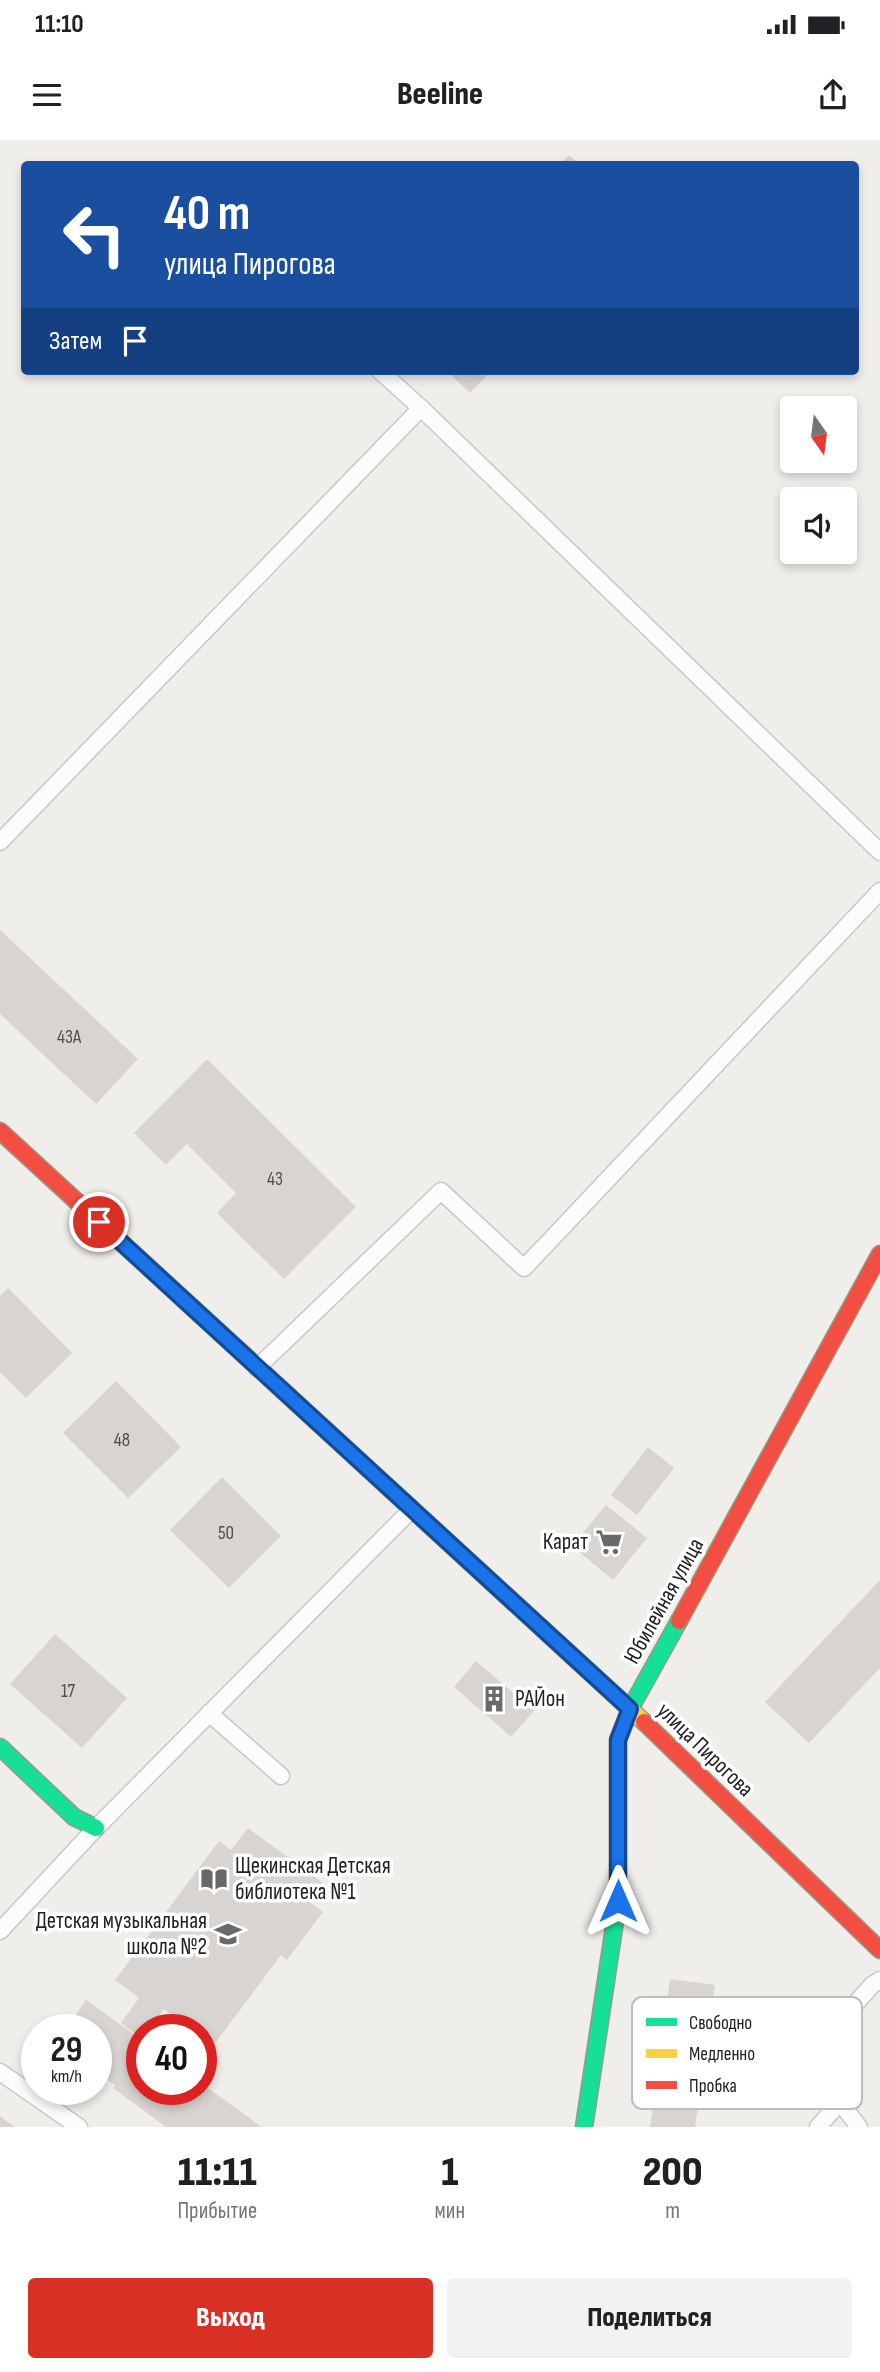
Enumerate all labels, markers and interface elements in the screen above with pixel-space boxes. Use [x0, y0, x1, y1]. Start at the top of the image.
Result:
text: 11:10 [35, 9, 84, 40]
text: Beeline [397, 75, 483, 114]
icon: menu [28, 76, 66, 114]
icon: share [814, 76, 852, 114]
text: 40 m [164, 185, 250, 244]
icon: left [49, 189, 140, 280]
text: улица Пирогова [164, 245, 336, 284]
icon: arrive [116, 322, 154, 360]
text: Затем [49, 326, 102, 357]
north arrow [780, 396, 858, 472]
map controls [780, 396, 857, 564]
button: sound [780, 487, 857, 564]
house number: 43А [57, 1026, 82, 1049]
house number: 43 [267, 1168, 283, 1191]
pin [69, 1192, 129, 1252]
icon: arrive [80, 1203, 118, 1241]
house number: 48 [114, 1429, 130, 1452]
house number: 50 [218, 1522, 234, 1545]
supermarket icon: Карат [594, 1527, 624, 1557]
place label: Карат [543, 1528, 588, 1556]
street label: Юбилейная улица [618, 1533, 710, 1669]
house number: 17 [61, 1680, 76, 1703]
building icon: РАЙон [479, 1684, 509, 1714]
place label: РАЙон [515, 1685, 565, 1713]
street label: улица Пирогова [651, 1697, 759, 1803]
place label: Щекинская Детская библиотека №1 [235, 1852, 391, 1906]
library icon: Щекинская Детская библиотека №1 [199, 1864, 229, 1894]
position arrow [581, 1864, 655, 1938]
place label: Детская музыкальная школа №2 [36, 1907, 207, 1961]
school or university icon: Детская музыкальная школа №2 [213, 1919, 243, 1949]
legend [632, 1997, 862, 2109]
text: Свободно [689, 2012, 752, 2035]
speed limit sign: 40 [126, 2014, 217, 2105]
text: 29 [51, 2029, 82, 2072]
text: Медленно [689, 2043, 755, 2066]
text: km/h [51, 2066, 82, 2087]
text: Пробка [689, 2075, 737, 2098]
text: 11:11 [178, 2147, 257, 2198]
text: 1 [441, 2147, 458, 2198]
text: 200 [643, 2147, 703, 2198]
text: Прибытие [177, 2197, 257, 2225]
text: мин [435, 2197, 465, 2225]
text: m [665, 2197, 680, 2225]
button: Выход [28, 2278, 433, 2358]
button: Поделиться [447, 2278, 852, 2358]

